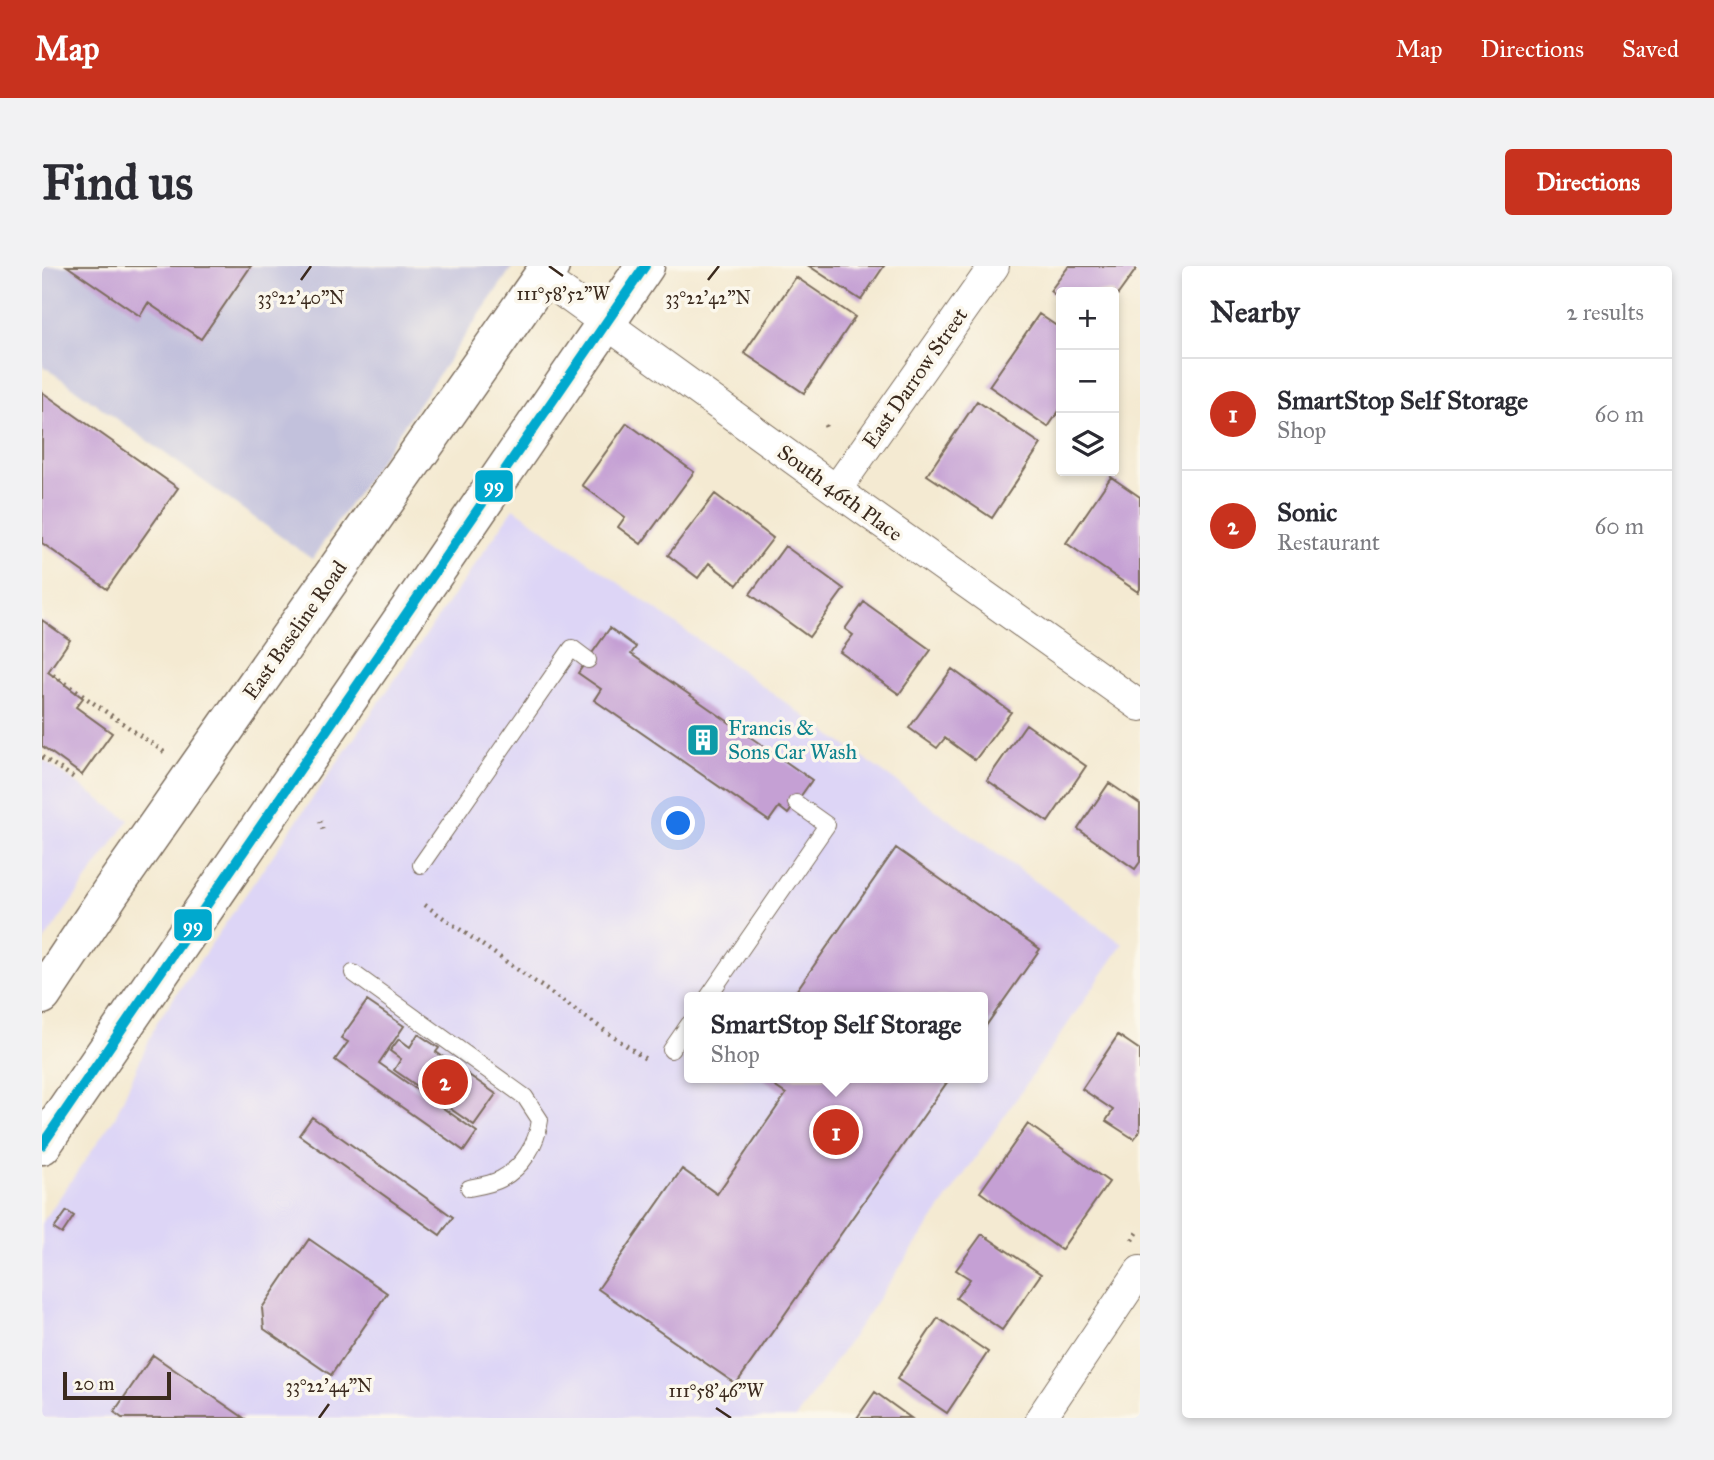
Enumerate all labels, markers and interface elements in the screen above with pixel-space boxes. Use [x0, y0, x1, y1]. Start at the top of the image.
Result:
text: Map [35, 29, 99, 69]
text: Map [1396, 34, 1443, 64]
text: Directions [1481, 34, 1584, 64]
text: Saved [1622, 34, 1679, 64]
button: Directions [1505, 149, 1672, 215]
text: Find us [42, 153, 193, 212]
text: 111°58'52"W [517, 283, 610, 305]
text: 33°22'40"N [257, 287, 345, 309]
text: 33°22'42"N [665, 287, 751, 309]
map controls [1056, 287, 1119, 476]
button: + [1056, 287, 1119, 350]
text: Nearby [1210, 294, 1300, 330]
text: 2 results [1566, 298, 1644, 326]
street label: East Darrow Street [857, 302, 973, 453]
button: − [1056, 350, 1119, 413]
text: SmartStop Self Storage [1277, 384, 1528, 416]
text: 1 [1228, 400, 1238, 428]
text: 60 m [1595, 400, 1644, 428]
button: layers [1056, 413, 1119, 476]
text: Shop [1277, 416, 1326, 444]
street label: South 46th Place [773, 439, 908, 547]
line badge: 99 [474, 469, 514, 503]
text: 99 [484, 474, 504, 498]
text: Sonic [1277, 496, 1337, 528]
text: 2 [1227, 512, 1239, 540]
text: 60 m [1595, 512, 1644, 540]
text: Restaurant [1277, 528, 1380, 556]
street label: East Baseline Road [237, 555, 353, 704]
place label: Francis & Sons Car Wash [728, 715, 857, 765]
building icon: Francis & Sons Car Wash [684, 721, 722, 759]
your location [661, 806, 695, 840]
line badge: 99 [173, 908, 213, 942]
text: 99 [183, 914, 203, 938]
popup [684, 992, 988, 1083]
text: SmartStop Self Storage [710, 1008, 962, 1040]
text: Shop [710, 1040, 760, 1068]
pin: 2 [422, 1056, 468, 1108]
pin: 1 [813, 1106, 859, 1158]
scale bar [63, 1369, 172, 1401]
text: 20 m [74, 1372, 115, 1395]
text: 33°22'44"N [286, 1375, 372, 1397]
text: 111°58'46"W [669, 1380, 764, 1402]

